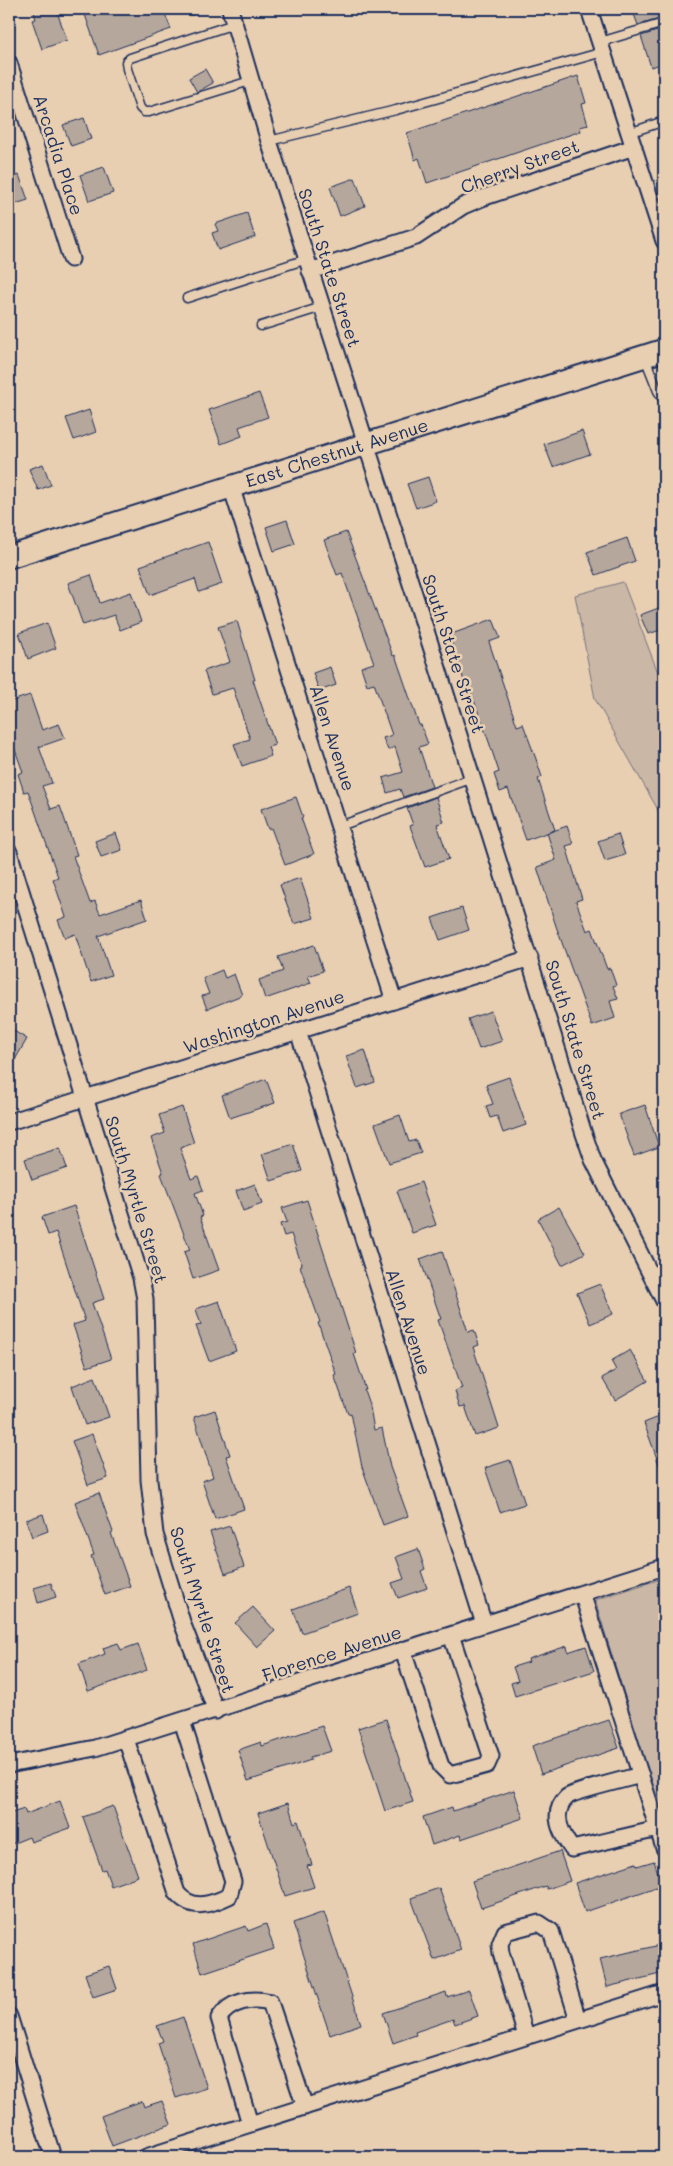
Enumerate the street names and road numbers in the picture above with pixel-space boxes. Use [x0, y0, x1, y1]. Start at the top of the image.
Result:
street label: Arcadia Place [28, 91, 90, 218]
street label: Cherry Street [457, 133, 582, 199]
street label: South State Street [293, 185, 367, 350]
street label: East Chestnut Avenue [242, 412, 431, 493]
street label: South State Street [417, 571, 491, 736]
street label: Allen Avenue [304, 681, 361, 794]
street label: South State Street [540, 957, 612, 1123]
street label: Washington Avenue [180, 984, 348, 1058]
street label: South Myrtle Street [100, 1113, 174, 1286]
street label: Allen Avenue [380, 1265, 437, 1378]
street label: South Myrtle Street [165, 1523, 241, 1696]
street label: Florence Avenue [259, 1619, 404, 1687]

